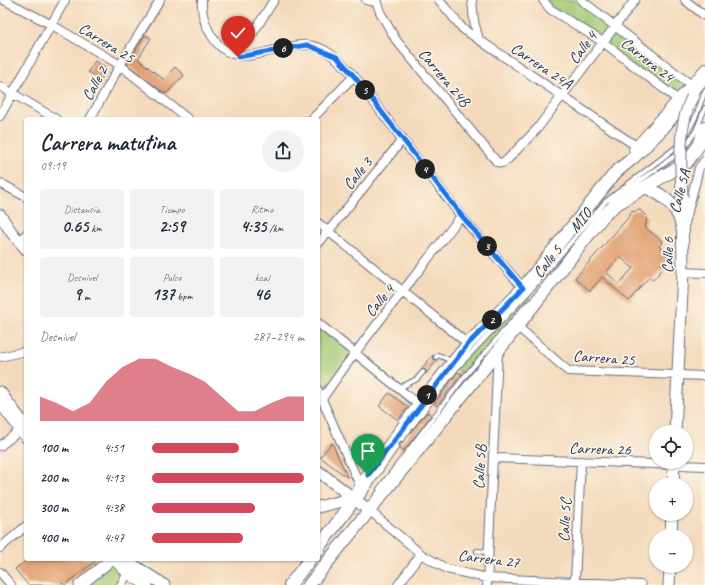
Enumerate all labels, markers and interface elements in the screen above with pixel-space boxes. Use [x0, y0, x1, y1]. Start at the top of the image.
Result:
pin [221, 16, 255, 57]
street label: Carrera 25 [75, 18, 139, 68]
icon: check [227, 22, 249, 44]
street label: Calle 4 [564, 26, 603, 68]
street label: Carrera 24 [617, 33, 679, 88]
pin: 6 [273, 38, 293, 58]
street label: Carrera 24A [507, 38, 577, 94]
text: 6 [280, 41, 286, 55]
street label: Carrera 24B [414, 44, 476, 112]
street label: Calle 2 [77, 61, 113, 104]
pin: 5 [355, 80, 375, 100]
text: 5 [363, 83, 367, 97]
text: Carrera matutina [40, 129, 175, 157]
button: share [262, 130, 304, 172]
street label: Calle 3 [339, 152, 378, 194]
text: 09:19 [40, 158, 66, 174]
pin: 4 [415, 159, 435, 179]
text: 4 [423, 162, 427, 176]
street label: Calle 5A [665, 166, 696, 215]
text: Distancia [64, 202, 100, 216]
text: Tiempo [160, 202, 184, 216]
text: Ritmo [251, 202, 273, 216]
street label: MIO [565, 203, 598, 237]
text: 0.65 [62, 216, 88, 237]
text: 2:59 [159, 216, 185, 237]
text: 4:35 [240, 216, 267, 237]
text: km [88, 221, 102, 235]
text: /km [267, 221, 284, 235]
pin: 3 [477, 236, 497, 256]
street label: Calle 6 [658, 236, 678, 273]
text: 3 [485, 239, 489, 253]
street label: Calle 5 [529, 241, 567, 282]
text: Desnivel [67, 270, 97, 284]
text: Pulso [163, 270, 181, 284]
text: kcal [255, 270, 269, 284]
street label: Calle 4 [360, 279, 400, 321]
text: 9 [74, 284, 81, 305]
text: 137 [152, 284, 175, 305]
text: 46 [254, 284, 270, 305]
text: m [81, 289, 90, 303]
text: bpm [175, 289, 192, 303]
pin: 2 [482, 310, 502, 330]
text: 2 [490, 313, 494, 327]
text: Desnivel [40, 329, 75, 345]
text: 287–294 m [253, 329, 304, 345]
street label: Carrera 25 [572, 346, 636, 370]
pin: 1 [417, 385, 437, 405]
text: 1 [425, 388, 429, 402]
map controls [649, 425, 693, 573]
button: locate [649, 425, 693, 469]
pin [351, 434, 385, 475]
street label: Carrera 26 [569, 438, 632, 460]
text: 100 m [40, 440, 68, 456]
text: 4:51 [104, 440, 124, 456]
icon: arrive [357, 440, 379, 462]
street label: Calle 5B [469, 443, 491, 490]
text: 200 m [40, 470, 68, 486]
text: 4:13 [104, 470, 124, 486]
button: + [649, 477, 693, 521]
street label: Calle 5C [554, 496, 576, 542]
text: 300 m [40, 500, 68, 516]
text: 4:38 [104, 500, 124, 516]
button: − [649, 529, 693, 573]
text: 400 m [40, 530, 68, 546]
text: 4:47 [104, 530, 124, 546]
street label: Carrera 27 [457, 545, 522, 573]

